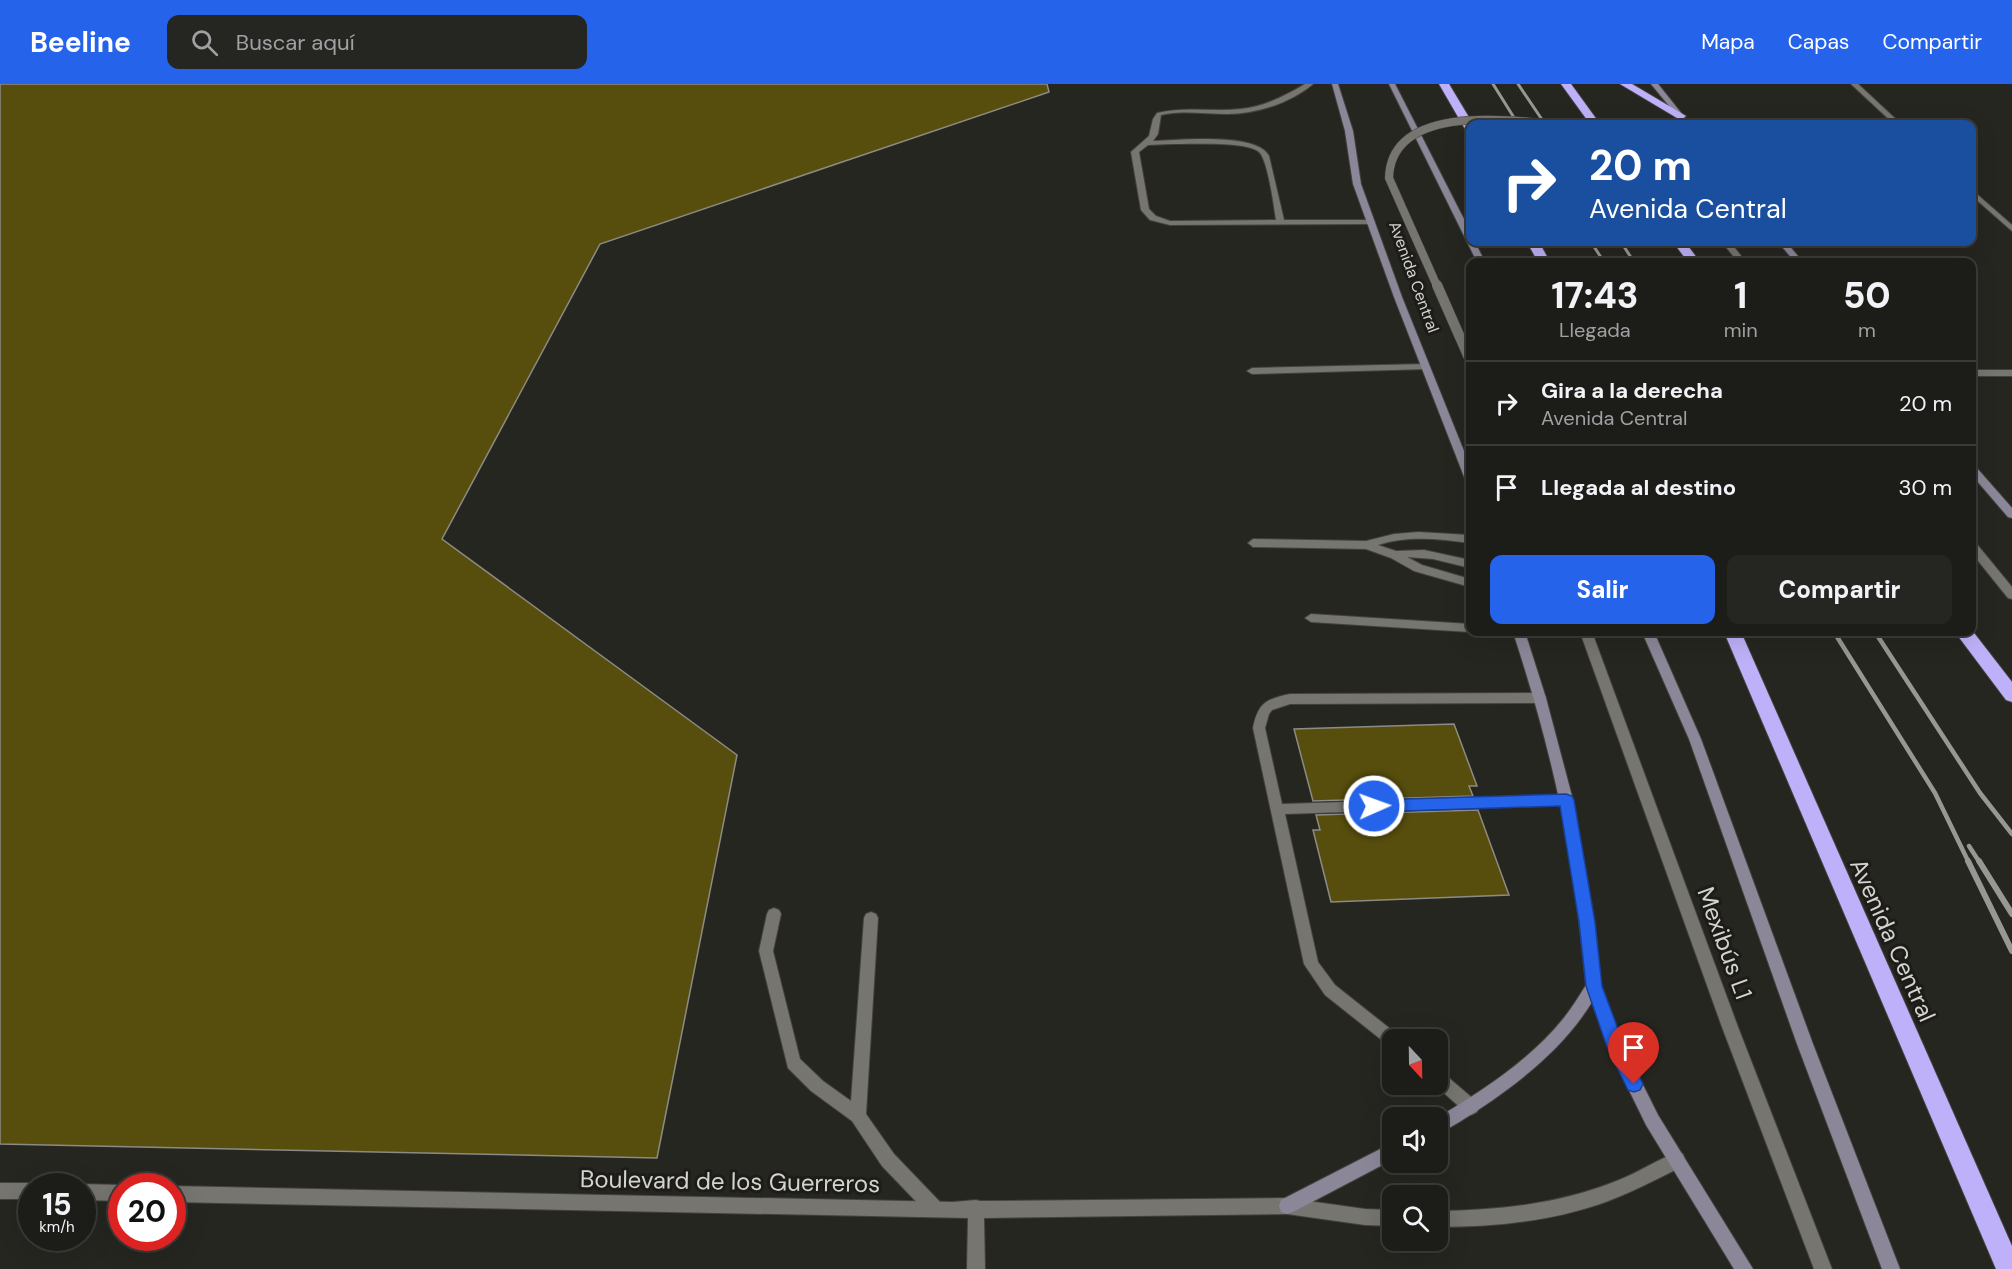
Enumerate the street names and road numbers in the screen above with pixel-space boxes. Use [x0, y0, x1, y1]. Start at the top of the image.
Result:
street label: Avenida Central [1384, 218, 1444, 336]
street label: Avenida Central [1843, 853, 1943, 1027]
street label: Mexibús L1 [1690, 882, 1760, 1004]
street label: Boulevard de los Guerreros [580, 1163, 880, 1199]

